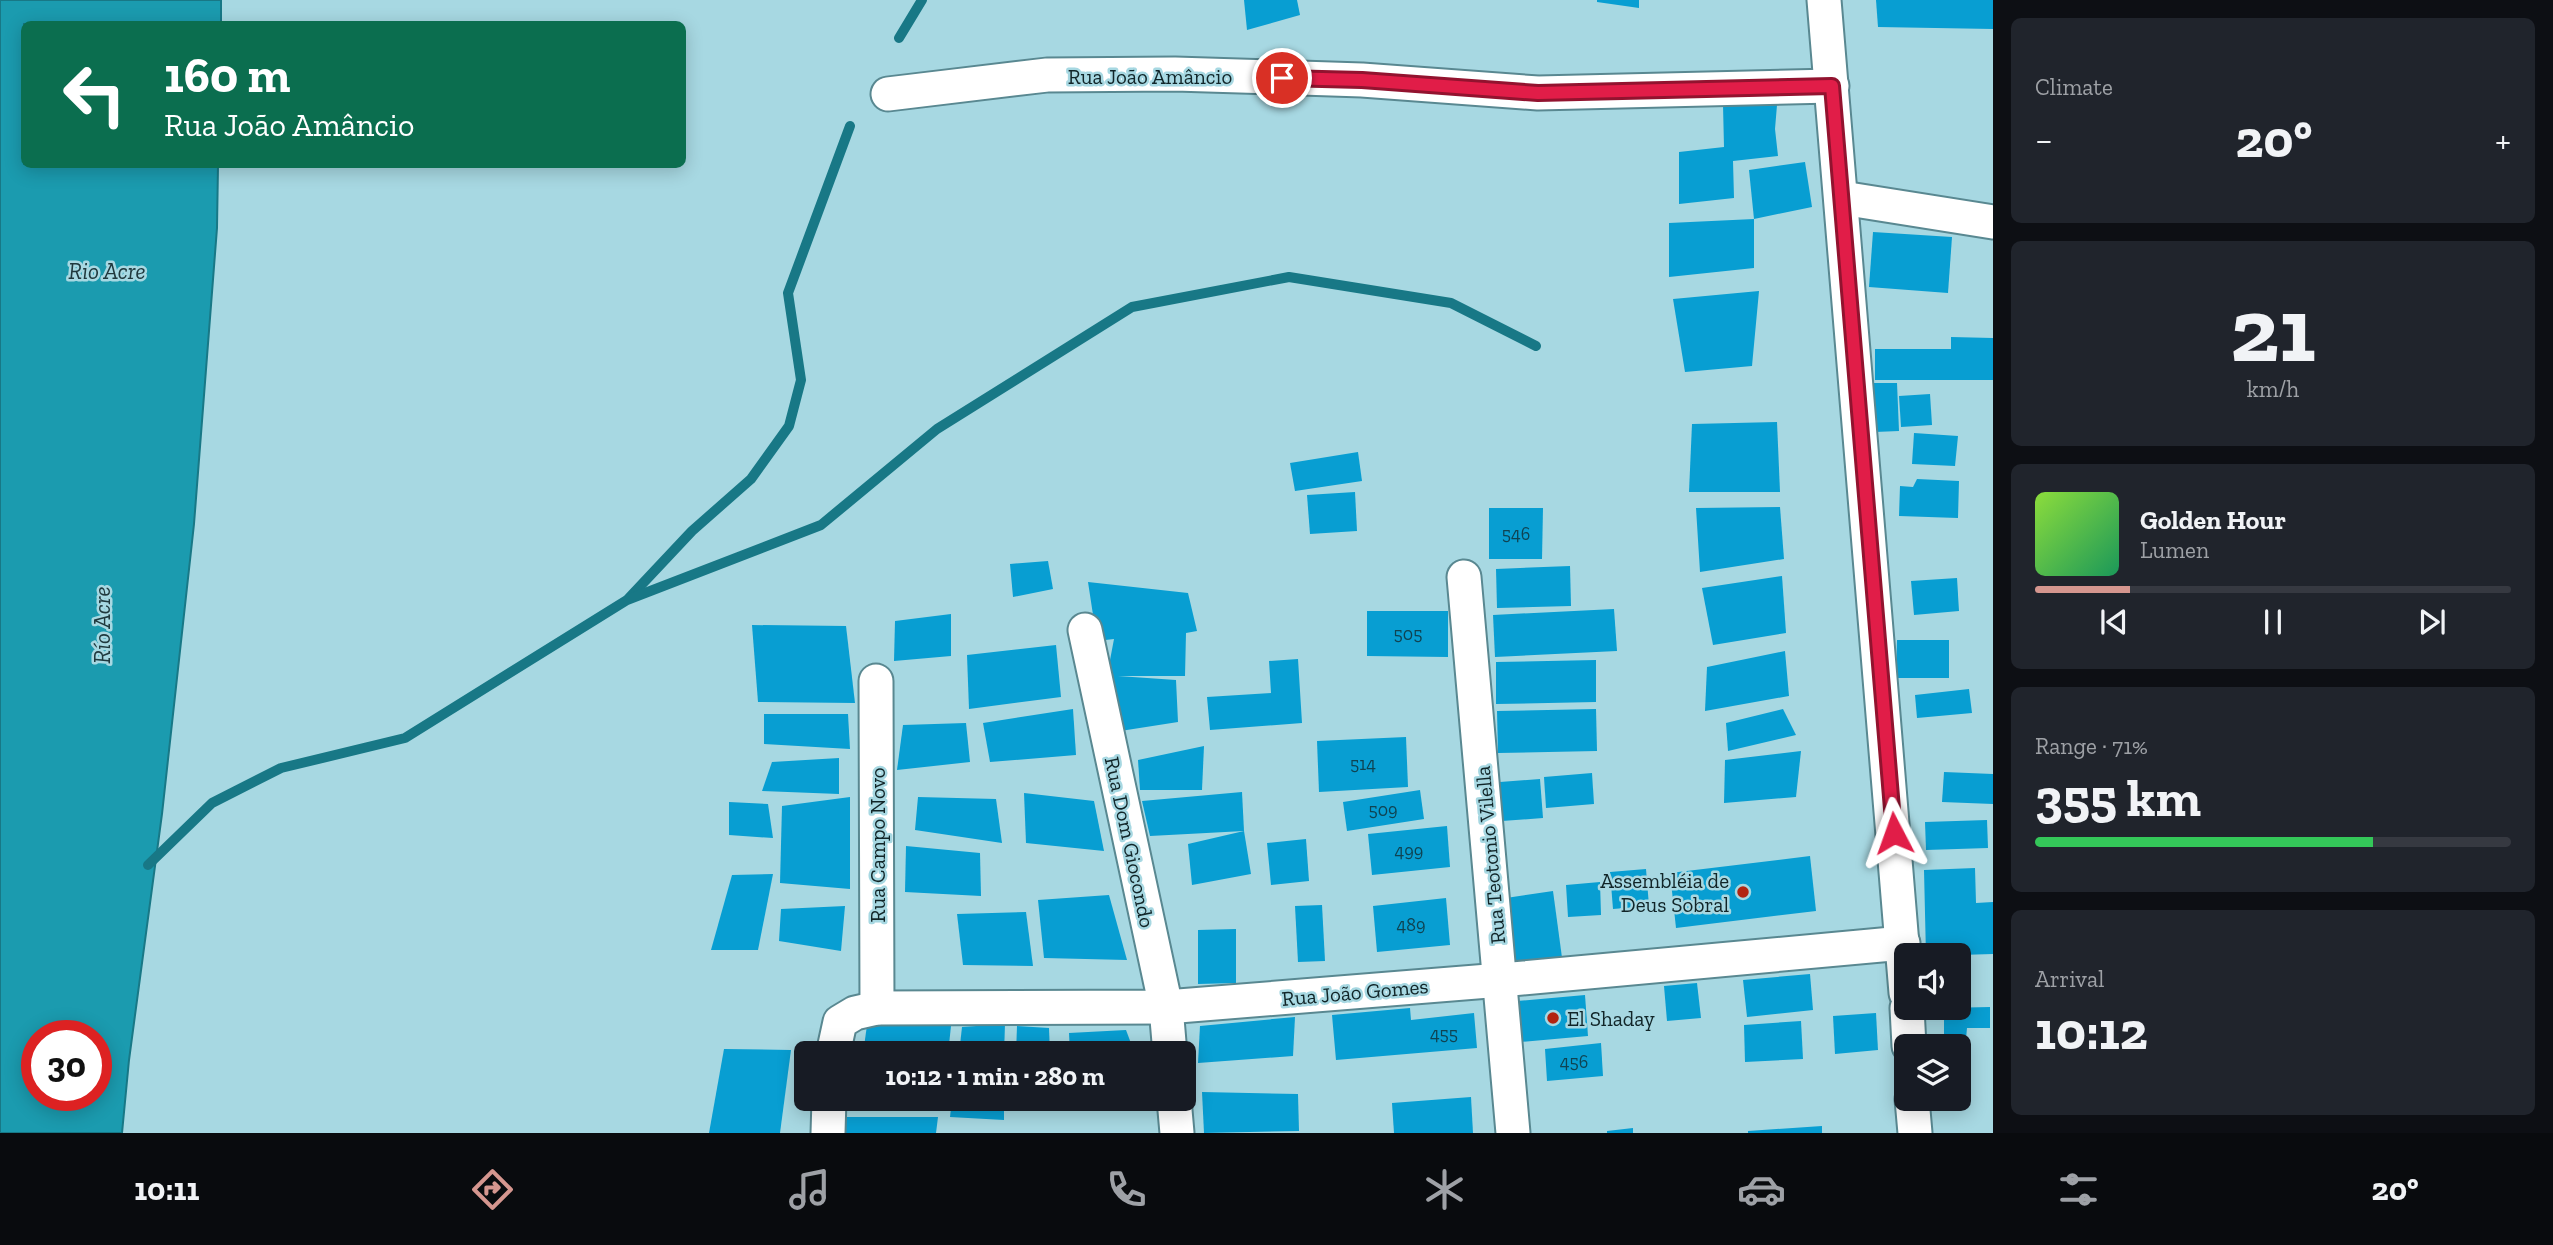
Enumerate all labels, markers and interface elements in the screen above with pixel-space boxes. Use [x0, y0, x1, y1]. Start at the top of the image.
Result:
text: 160 m [164, 46, 290, 105]
pin [1252, 48, 1312, 108]
icon: left [49, 49, 140, 140]
icon: arrive [1263, 59, 1301, 97]
street label: Rua João Amâncio [1068, 64, 1232, 89]
text: Climate [2035, 73, 2113, 101]
text: Rua João Amâncio [164, 106, 415, 144]
text: 20° [2236, 108, 2312, 170]
text: − [2035, 117, 2053, 163]
text: + [2495, 117, 2511, 163]
water label: Rio Acre [68, 257, 146, 285]
text: 21 [2230, 275, 2316, 384]
text: km/h [2247, 375, 2299, 403]
text: Golden Hour [2140, 504, 2286, 536]
house number: 546 [1502, 523, 1530, 545]
text: Lumen [2140, 536, 2209, 564]
water label: Río Acre [88, 586, 116, 664]
icon: previous [2095, 603, 2133, 641]
icon: pause [2254, 603, 2292, 641]
icon: next [2413, 603, 2451, 641]
house number: 505 [1394, 623, 1422, 645]
text: Range · 71% [2035, 732, 2148, 760]
house number: 514 [1350, 753, 1376, 775]
street label: Rua Dom Giocondo [1100, 754, 1160, 930]
street label: Rua Teotonio Vilella [1470, 765, 1510, 945]
street label: Rua Campo Novo [865, 767, 890, 923]
text: 355 km [2035, 767, 2201, 829]
position arrow [1857, 796, 1931, 870]
house number: 509 [1368, 799, 1398, 821]
house number: 499 [1395, 840, 1423, 862]
place label: Assembléia de Deus Sobral [1600, 868, 1729, 917]
marker: Assembléia de Deus Sobral [1735, 884, 1751, 900]
house number: 489 [1397, 914, 1425, 936]
map controls [1894, 943, 1971, 1111]
button: sound [1894, 943, 1971, 1020]
text: Arrival [2035, 965, 2104, 993]
street label: Rua João Gomes [1281, 973, 1429, 1011]
text: 10:12 [2035, 1000, 2148, 1062]
place label: El Shaday [1567, 1006, 1655, 1031]
marker: El Shaday [1545, 1010, 1561, 1026]
speed limit sign: 30 [21, 1020, 112, 1111]
house number: 455 [1430, 1023, 1458, 1045]
button: layers [1894, 1034, 1971, 1111]
house number: 456 [1560, 1051, 1588, 1073]
text: 10:12 · 1 min · 280 m [885, 1060, 1105, 1092]
icon: directions [468, 1165, 517, 1214]
icon: music [785, 1165, 834, 1214]
icon: phone [1102, 1165, 1151, 1214]
icon: climate [1420, 1165, 1469, 1214]
icon: car [1737, 1165, 1786, 1214]
icon: filters [2054, 1165, 2103, 1214]
text: 10:11 [134, 1170, 199, 1208]
text: 20° [2372, 1170, 2419, 1208]

